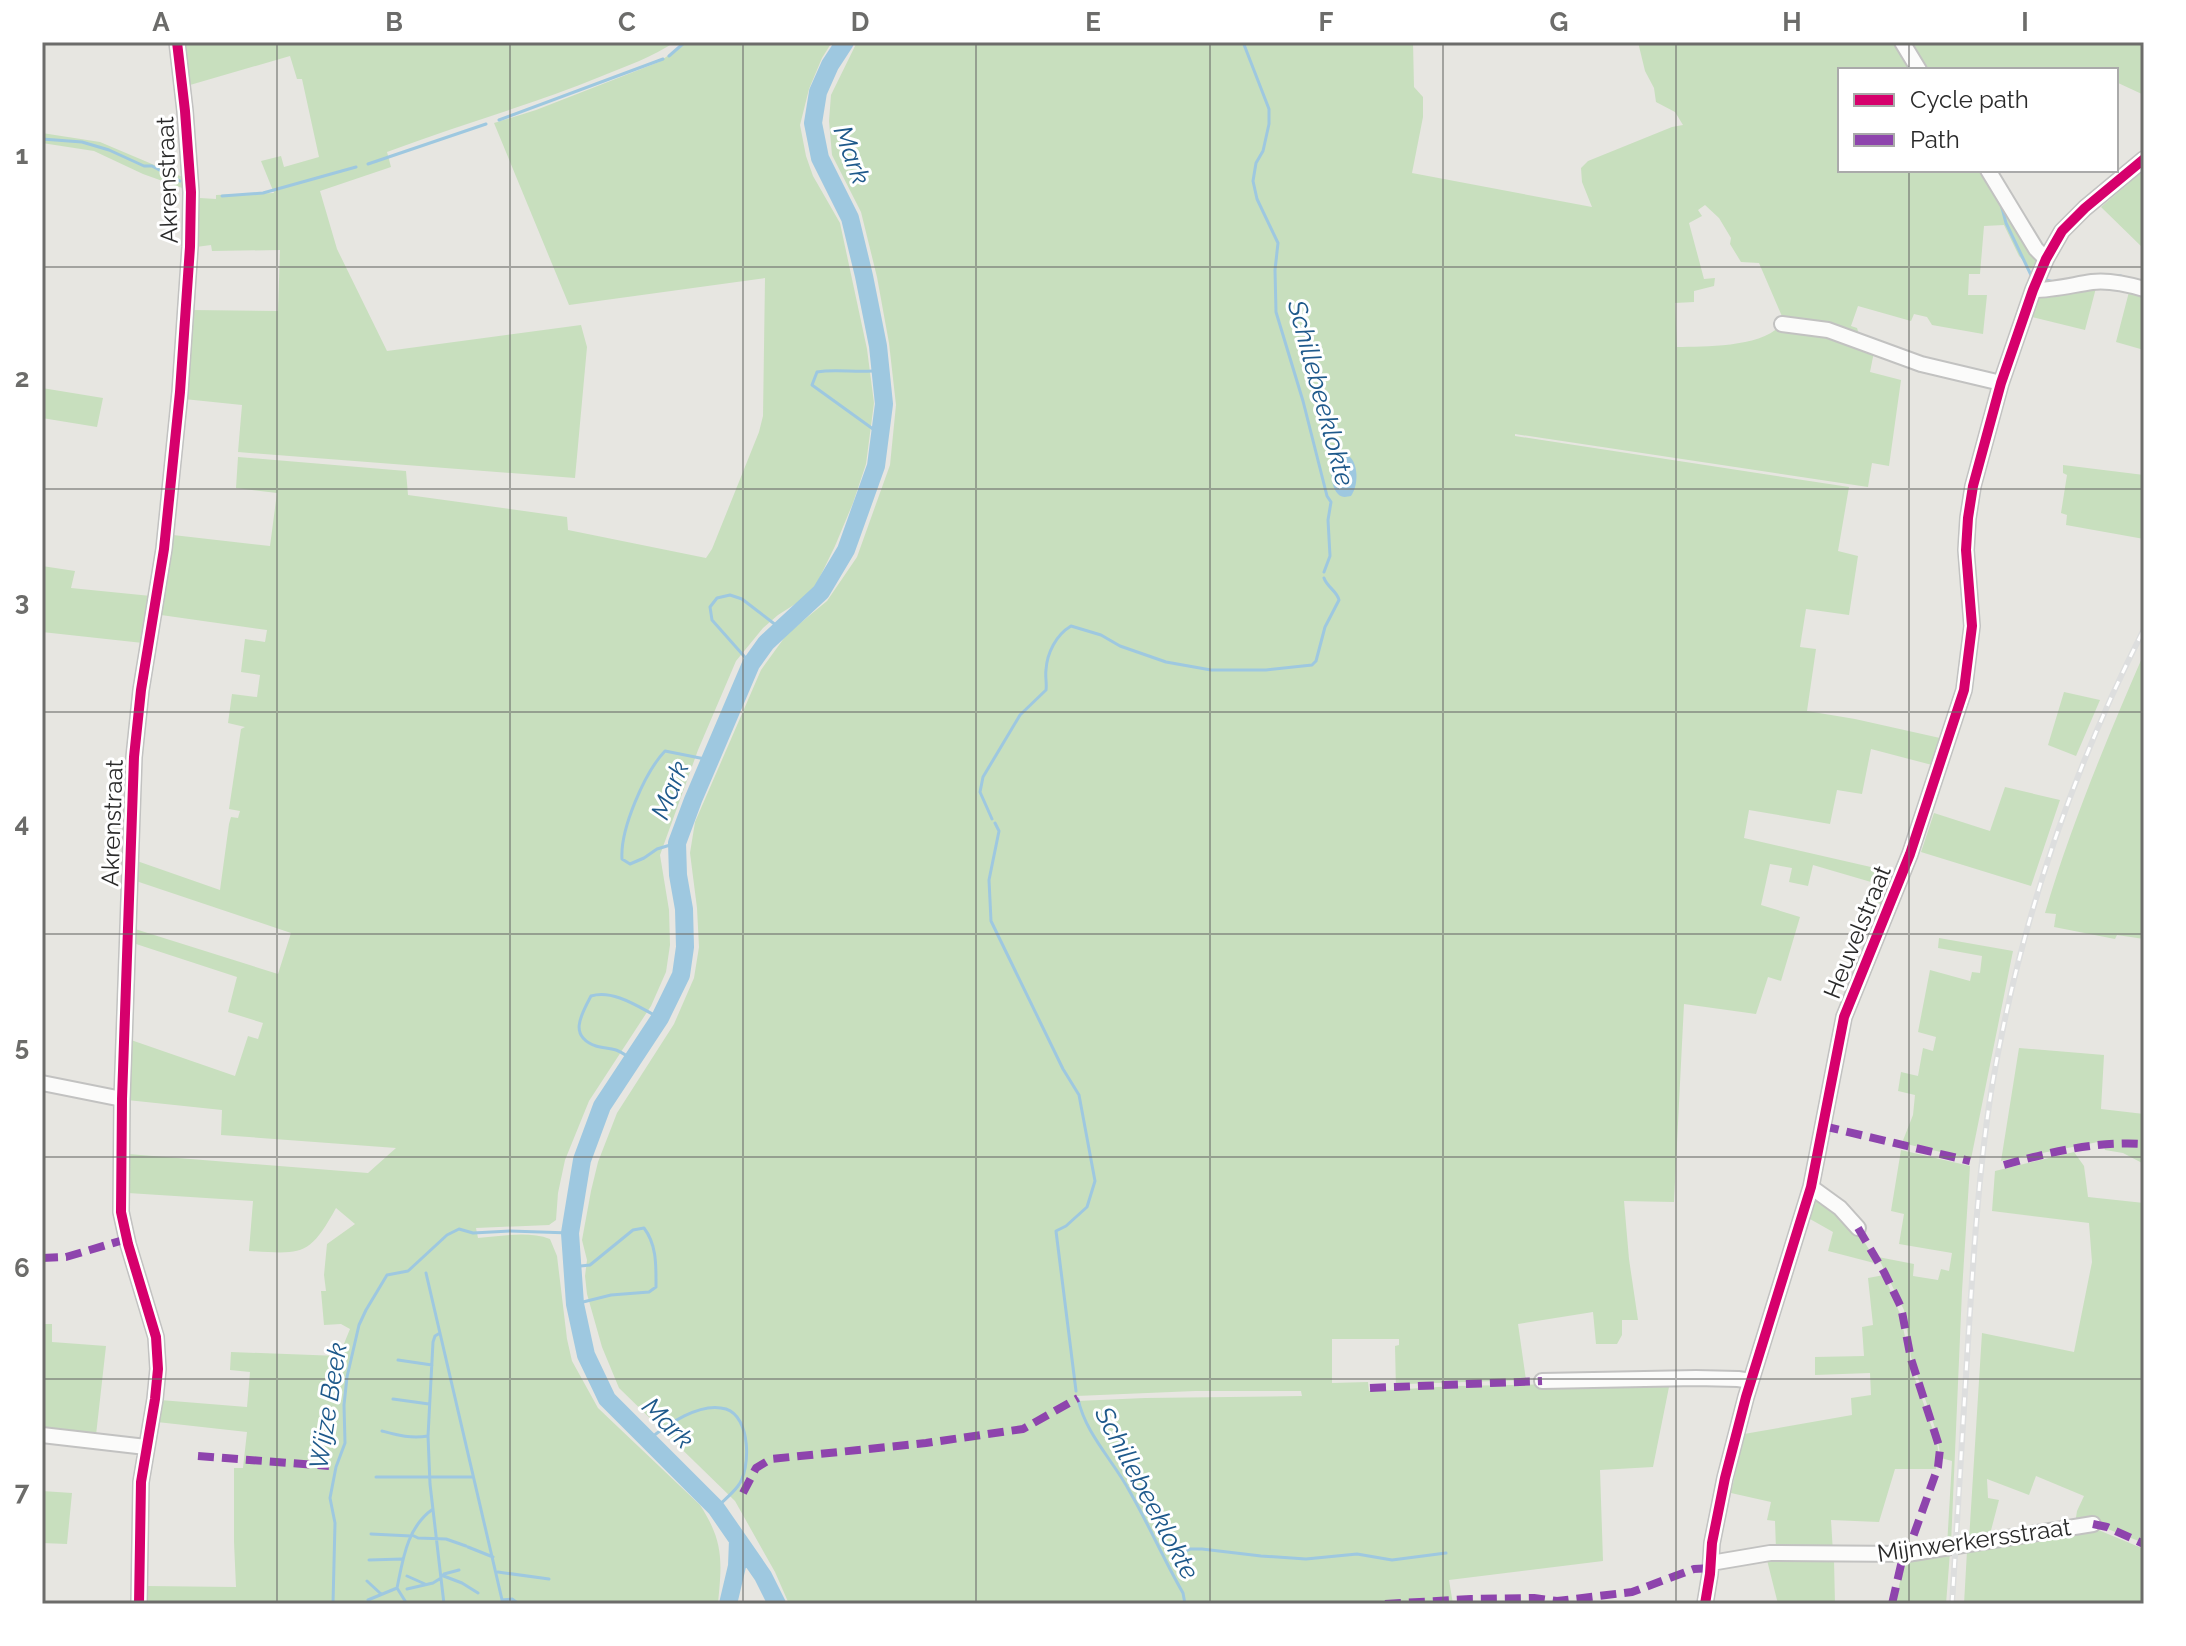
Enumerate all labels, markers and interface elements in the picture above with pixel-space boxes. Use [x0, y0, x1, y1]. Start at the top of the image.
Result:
text: A [152, 7, 170, 37]
text: B [385, 7, 403, 37]
text: C [618, 7, 636, 37]
text: D [851, 7, 869, 37]
text: E [1085, 7, 1101, 37]
text: F [1319, 7, 1334, 37]
text: G [1550, 7, 1568, 37]
text: H [1782, 7, 1802, 37]
text: I [2021, 7, 2029, 37]
legend [1838, 68, 2118, 172]
text: Cycle path [1910, 85, 2029, 114]
street label: Akrenstraat [150, 116, 184, 244]
water label: Mark [828, 122, 876, 188]
text: Path [1910, 125, 1960, 154]
text: 1 [16, 140, 29, 170]
water label: Schillebeeklokte [1282, 296, 1360, 489]
text: 2 [15, 363, 29, 393]
text: 3 [15, 586, 29, 616]
water label: Mark [645, 756, 695, 823]
street label: Akrenstraat [95, 759, 129, 887]
text: 4 [15, 808, 29, 838]
street label: Heuvelstraat [1817, 861, 1897, 1003]
text: 5 [15, 1031, 29, 1061]
text: 6 [14, 1253, 30, 1283]
water label: Wijze Beek [303, 1340, 353, 1471]
water label: Mark [636, 1391, 700, 1455]
water label: Schillebeeklokte [1088, 1401, 1205, 1585]
text: 7 [15, 1476, 30, 1506]
street label: Mijnwerkersstraat [1875, 1512, 2073, 1568]

